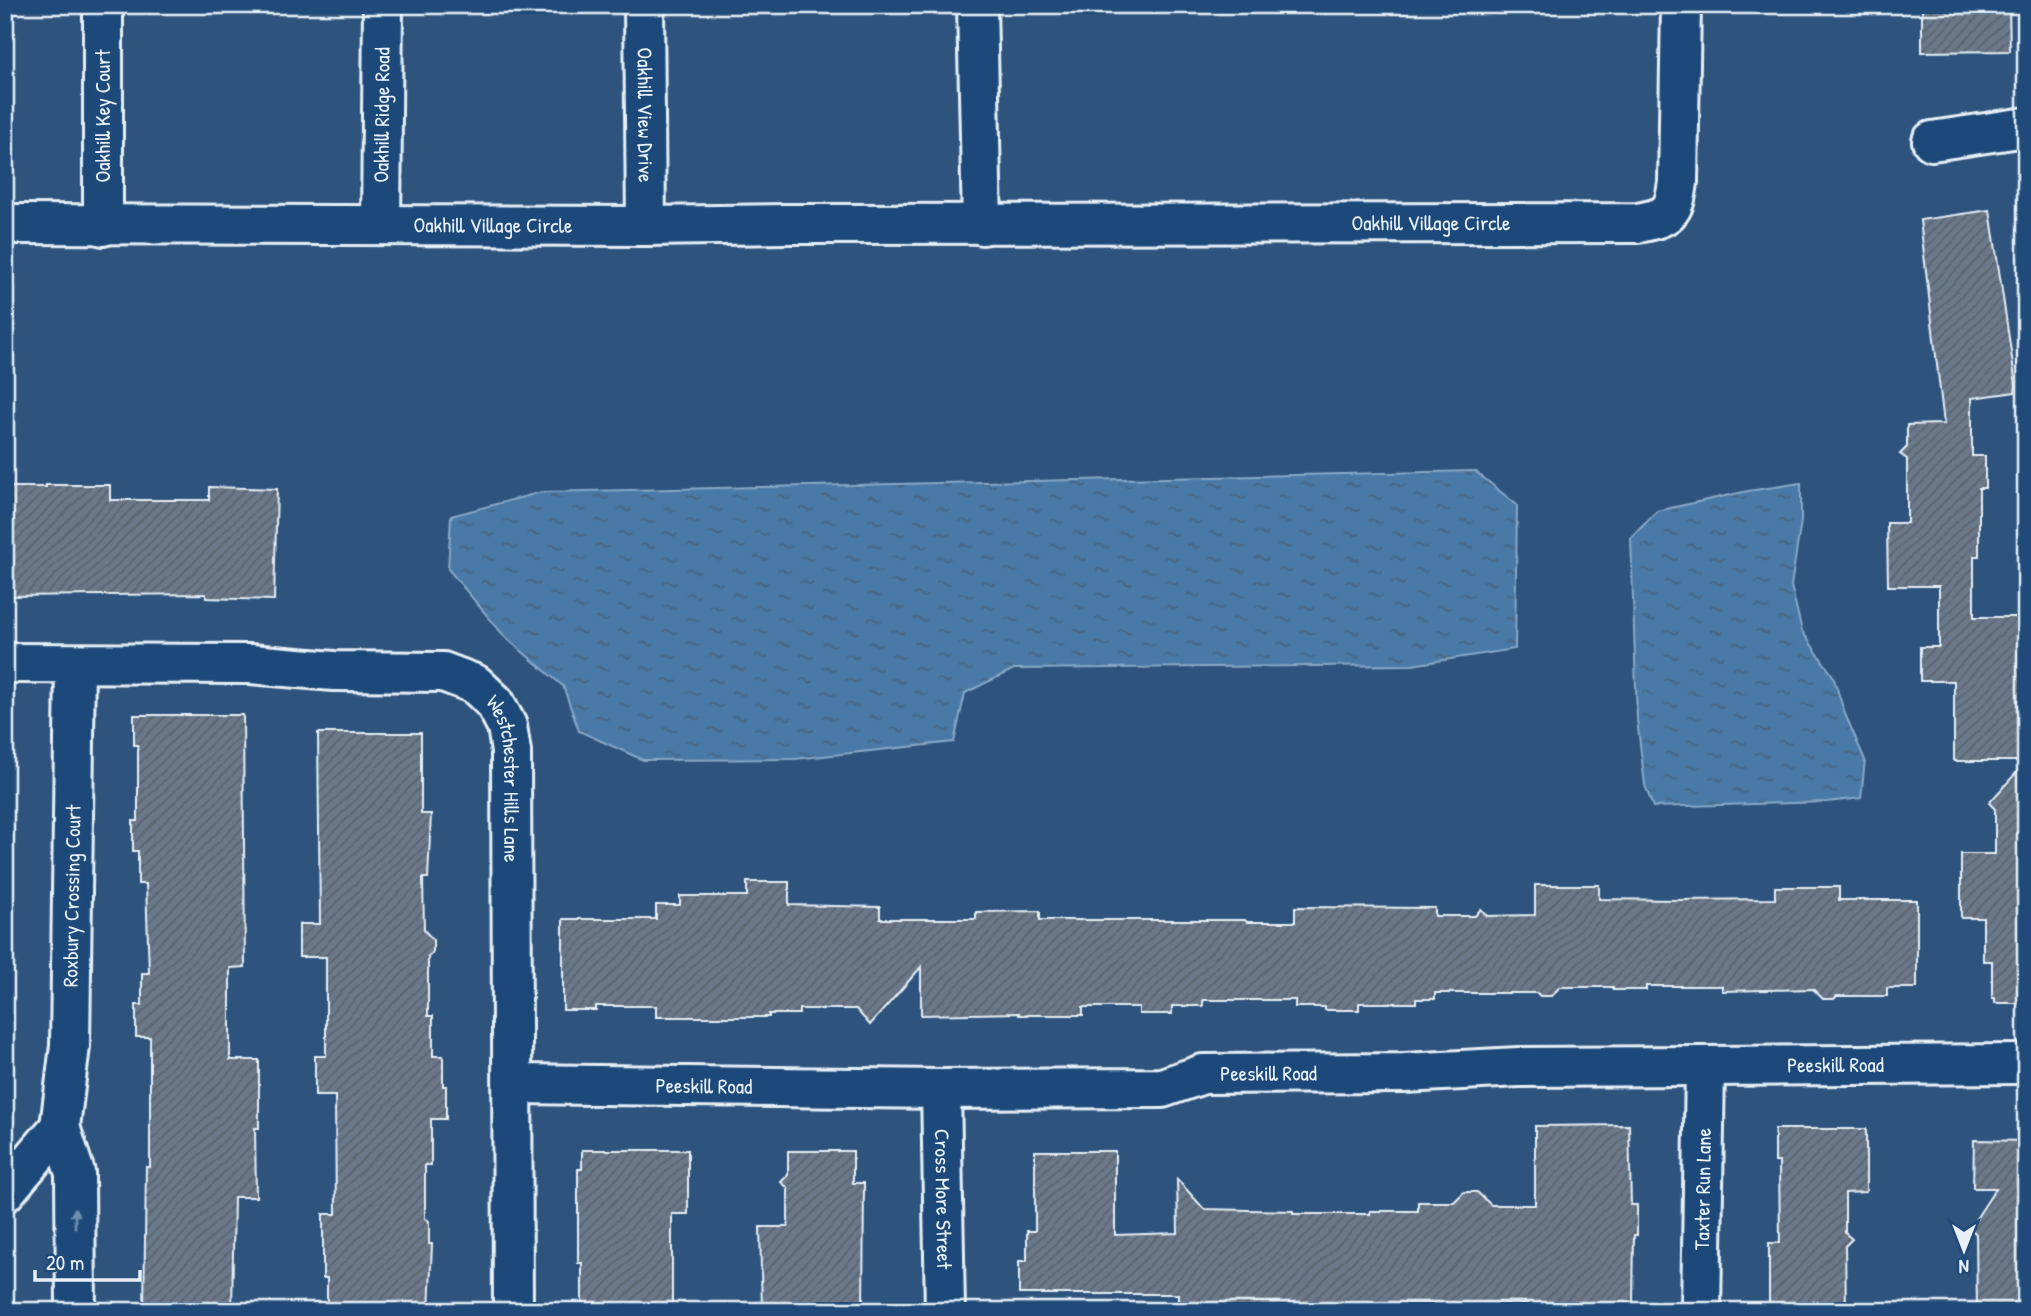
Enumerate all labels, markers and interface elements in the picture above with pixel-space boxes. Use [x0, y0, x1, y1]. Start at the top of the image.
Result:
street label: Oakhill Ridge Road [366, 47, 397, 183]
street label: Oakhill View Drive [630, 47, 661, 183]
street label: Oakhill Key Court [88, 49, 117, 182]
street label: Oakhill Village Circle [1352, 208, 1510, 237]
street label: Oakhill Village Circle [413, 210, 573, 240]
street label: Westchester Hills Lane [481, 688, 526, 862]
street label: Roxbury Crossing Court [55, 804, 88, 987]
street label: Peeskill Road [1787, 1050, 1884, 1079]
street label: Peeskill Road [1220, 1058, 1317, 1088]
street label: Peeskill Road [655, 1071, 753, 1101]
street label: Taxter Run Lane [1687, 1128, 1718, 1250]
street label: Cross More Street [928, 1129, 959, 1270]
one-way arrow [69, 1207, 81, 1229]
north arrow [1930, 1214, 2000, 1284]
scale bar [35, 1239, 140, 1283]
text: 20 m [46, 1248, 84, 1277]
text: N [1959, 1254, 1969, 1280]

